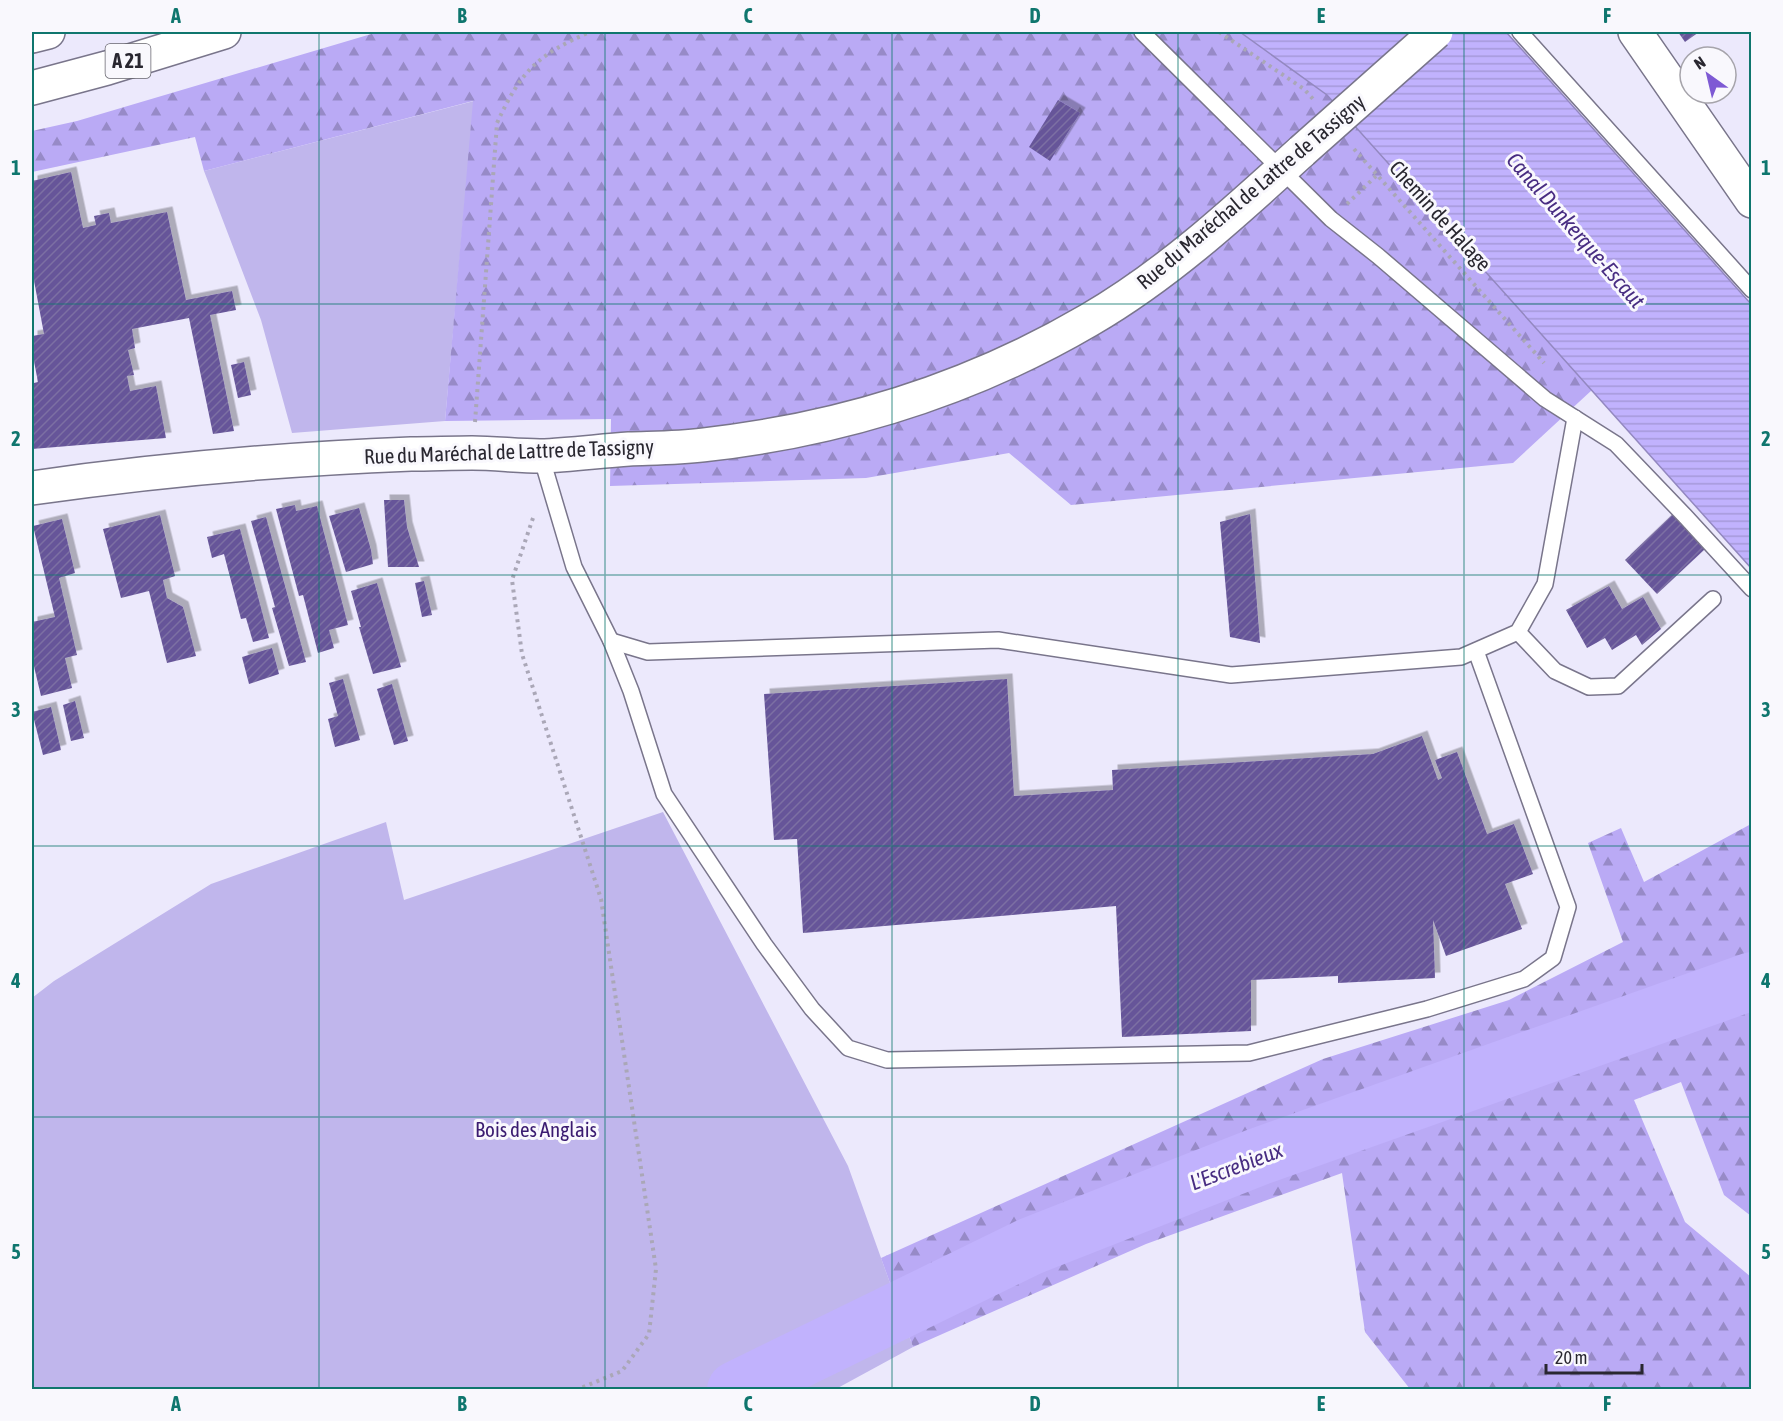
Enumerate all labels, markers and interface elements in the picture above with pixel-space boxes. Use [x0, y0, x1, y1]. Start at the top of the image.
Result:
text: A [170, 4, 181, 27]
text: B [457, 4, 467, 27]
text: C [744, 4, 753, 27]
text: D [1029, 4, 1041, 27]
text: E [1317, 4, 1326, 27]
text: F [1603, 4, 1611, 27]
road number: A 21 [106, 44, 150, 78]
north arrow [1678, 45, 1738, 105]
text: N [1691, 52, 1709, 73]
street label: Rue du Maréchal de Lattre de Tassigny [1132, 89, 1369, 294]
water label: Canal Dunkerque-Escaut [1501, 147, 1651, 314]
street label: Chemin de Halage [1385, 155, 1497, 275]
text: 1 [11, 156, 21, 179]
text: 1 [1761, 156, 1771, 179]
text: 2 [11, 427, 21, 450]
text: 2 [1761, 427, 1771, 450]
street label: Rue du Maréchal de Lattre de Tassigny [364, 434, 655, 468]
text: 3 [11, 698, 21, 721]
text: 3 [1761, 698, 1771, 721]
text: 4 [10, 969, 21, 992]
text: 4 [1760, 969, 1771, 992]
park label: Bois des Anglais [475, 1117, 597, 1141]
water label: L'Escrebieux [1186, 1136, 1286, 1196]
text: 5 [11, 1240, 21, 1263]
text: 5 [1761, 1240, 1771, 1263]
scale bar [1546, 1337, 1642, 1375]
text: 20 m [1555, 1347, 1587, 1368]
text: A [170, 1392, 181, 1415]
text: B [457, 1392, 467, 1415]
text: C [744, 1392, 753, 1415]
text: D [1029, 1392, 1041, 1415]
text: E [1317, 1392, 1326, 1415]
text: F [1603, 1392, 1611, 1415]

